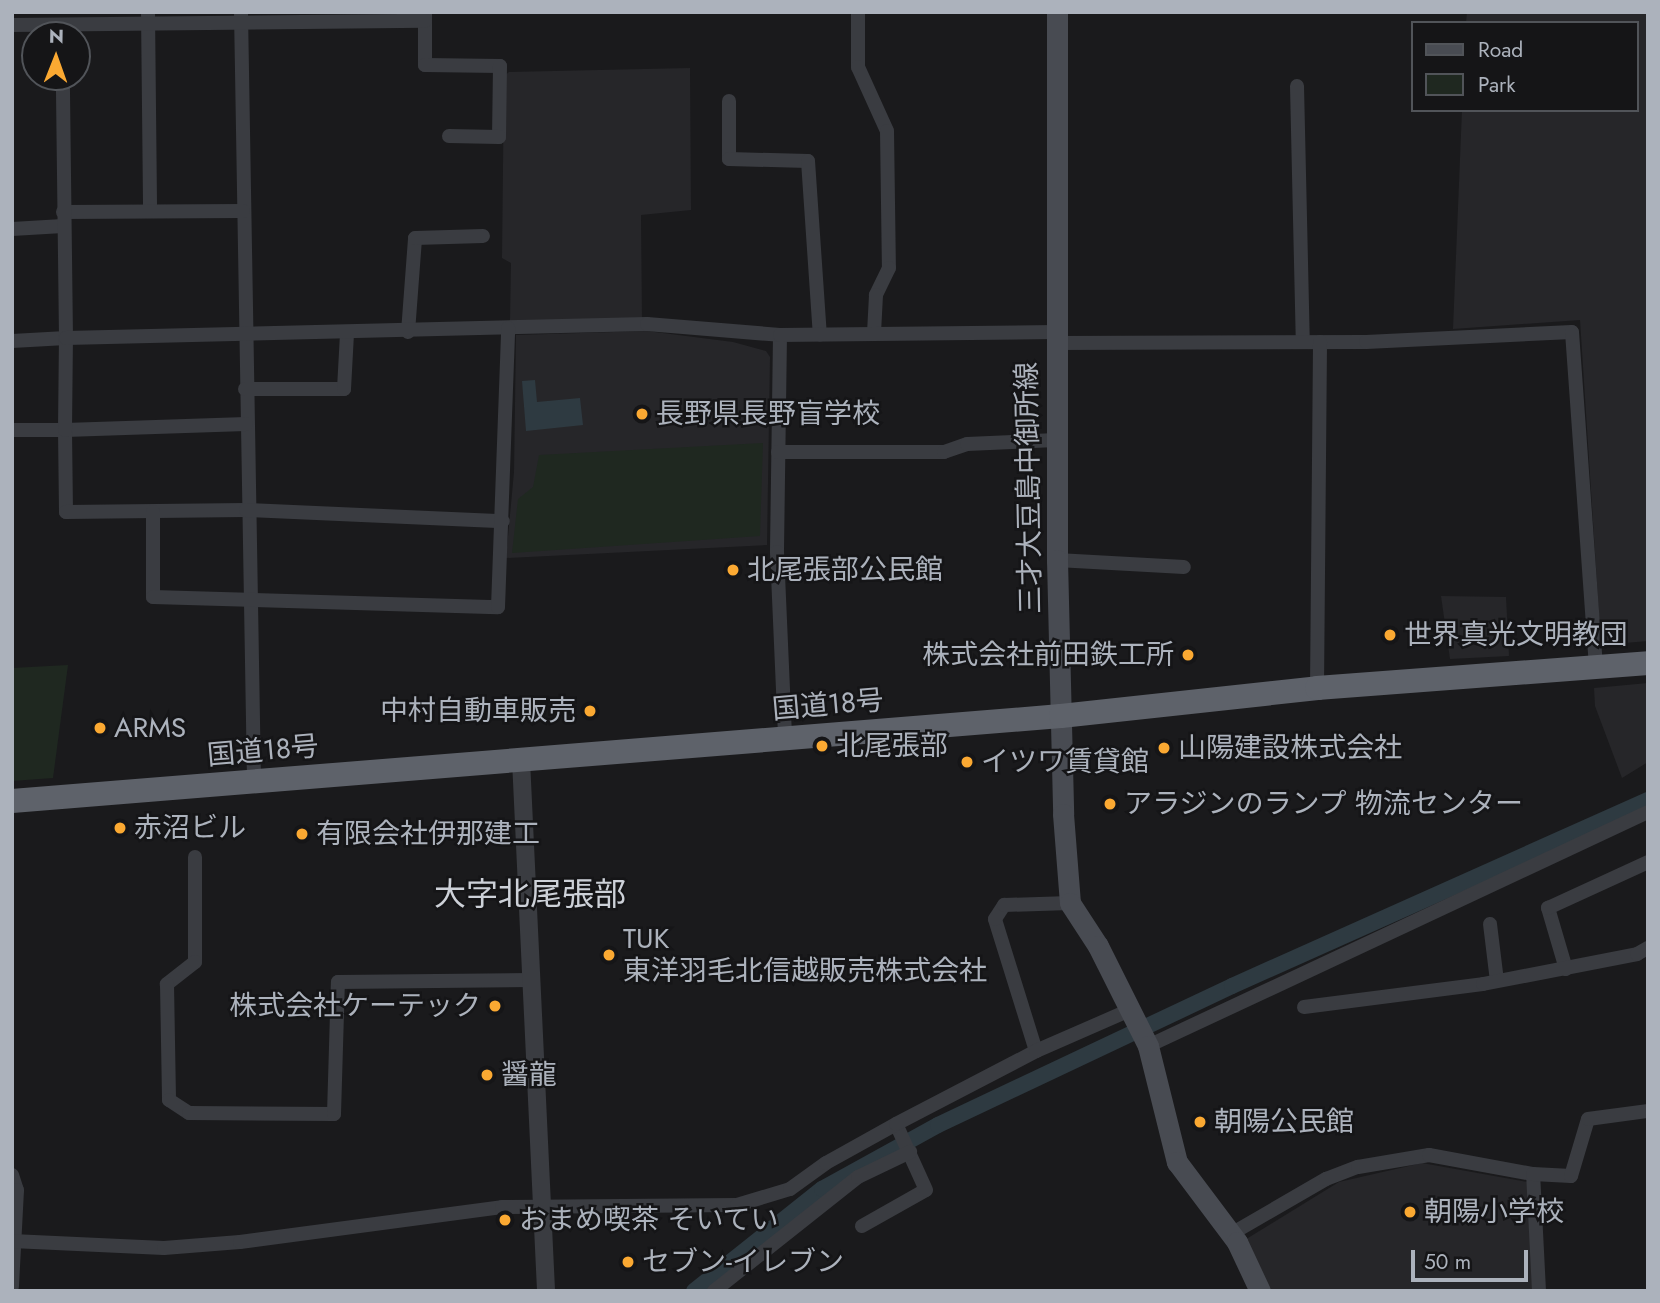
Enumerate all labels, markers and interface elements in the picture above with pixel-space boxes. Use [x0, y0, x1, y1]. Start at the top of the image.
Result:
north arrow [21, 21, 91, 91]
legend [1412, 21, 1639, 112]
text: N [49, 23, 64, 50]
text: Road [1478, 35, 1523, 65]
text: Park [1478, 70, 1515, 100]
street label: 三才大豆島中御所線 [1010, 362, 1048, 614]
place label: 長野県長野盲学校 [656, 397, 880, 431]
marker: 長野県長野盲学校 [634, 406, 650, 422]
place label: 北尾張部公民館 [747, 553, 943, 587]
marker: 北尾張部公民館 [725, 562, 741, 578]
place label: 世界真光文明教団 [1404, 618, 1628, 652]
marker: 世界真光文明教団 [1382, 627, 1398, 643]
place label: 株式会社前田鉄工所 [922, 638, 1174, 672]
marker: 株式会社前田鉄工所 [1180, 647, 1196, 663]
street label: 国道18号 [771, 683, 885, 727]
place label: 中村自動車販売 [380, 694, 576, 728]
marker: 中村自動車販売 [582, 703, 598, 719]
place label: ARMS [114, 711, 186, 745]
marker: ARMS [92, 720, 108, 736]
street label: 国道18号 [206, 729, 320, 773]
place label: 北尾張部 [836, 729, 948, 763]
place label: 山陽建設株式会社 [1178, 731, 1402, 765]
marker: 北尾張部 [814, 738, 830, 754]
marker: 山陽建設株式会社 [1156, 740, 1172, 756]
place label: イツワ賃貸館 [981, 745, 1149, 779]
marker: イツワ賃貸館 [959, 754, 975, 770]
place label: アラジンのランプ 物流センター [1124, 787, 1524, 821]
marker: アラジンのランプ 物流センター [1102, 796, 1118, 812]
place label: 赤沼ビル [134, 811, 246, 845]
place label: 有限会社伊那建工 [316, 817, 540, 851]
marker: 赤沼ビル [112, 820, 128, 836]
marker: 有限会社伊那建工 [294, 826, 310, 842]
district label: 大字北尾張部 [434, 875, 626, 913]
place label: TUK 東洋羽毛北信越販売株式会社 [623, 922, 987, 988]
marker: TUK 東洋羽毛北信越販売株式会社 [601, 947, 617, 963]
place label: 株式会社ケーテック [229, 989, 481, 1023]
marker: 株式会社ケーテック [487, 998, 503, 1014]
place label: 醤龍 [501, 1058, 557, 1092]
marker: 醤龍 [479, 1067, 495, 1083]
place label: 朝陽公民館 [1214, 1105, 1354, 1139]
marker: 朝陽公民館 [1192, 1114, 1208, 1130]
place label: 朝陽小学校 [1424, 1195, 1564, 1229]
place label: おまめ喫茶 そいてい [519, 1203, 779, 1237]
marker: 朝陽小学校 [1402, 1204, 1418, 1220]
marker: おまめ喫茶 そいてい [497, 1212, 513, 1228]
scale bar [1415, 1236, 1532, 1280]
place label: セブン-イレブン [642, 1245, 844, 1279]
text: 50 m [1424, 1247, 1471, 1277]
marker: セブン-イレブン [620, 1254, 636, 1270]

